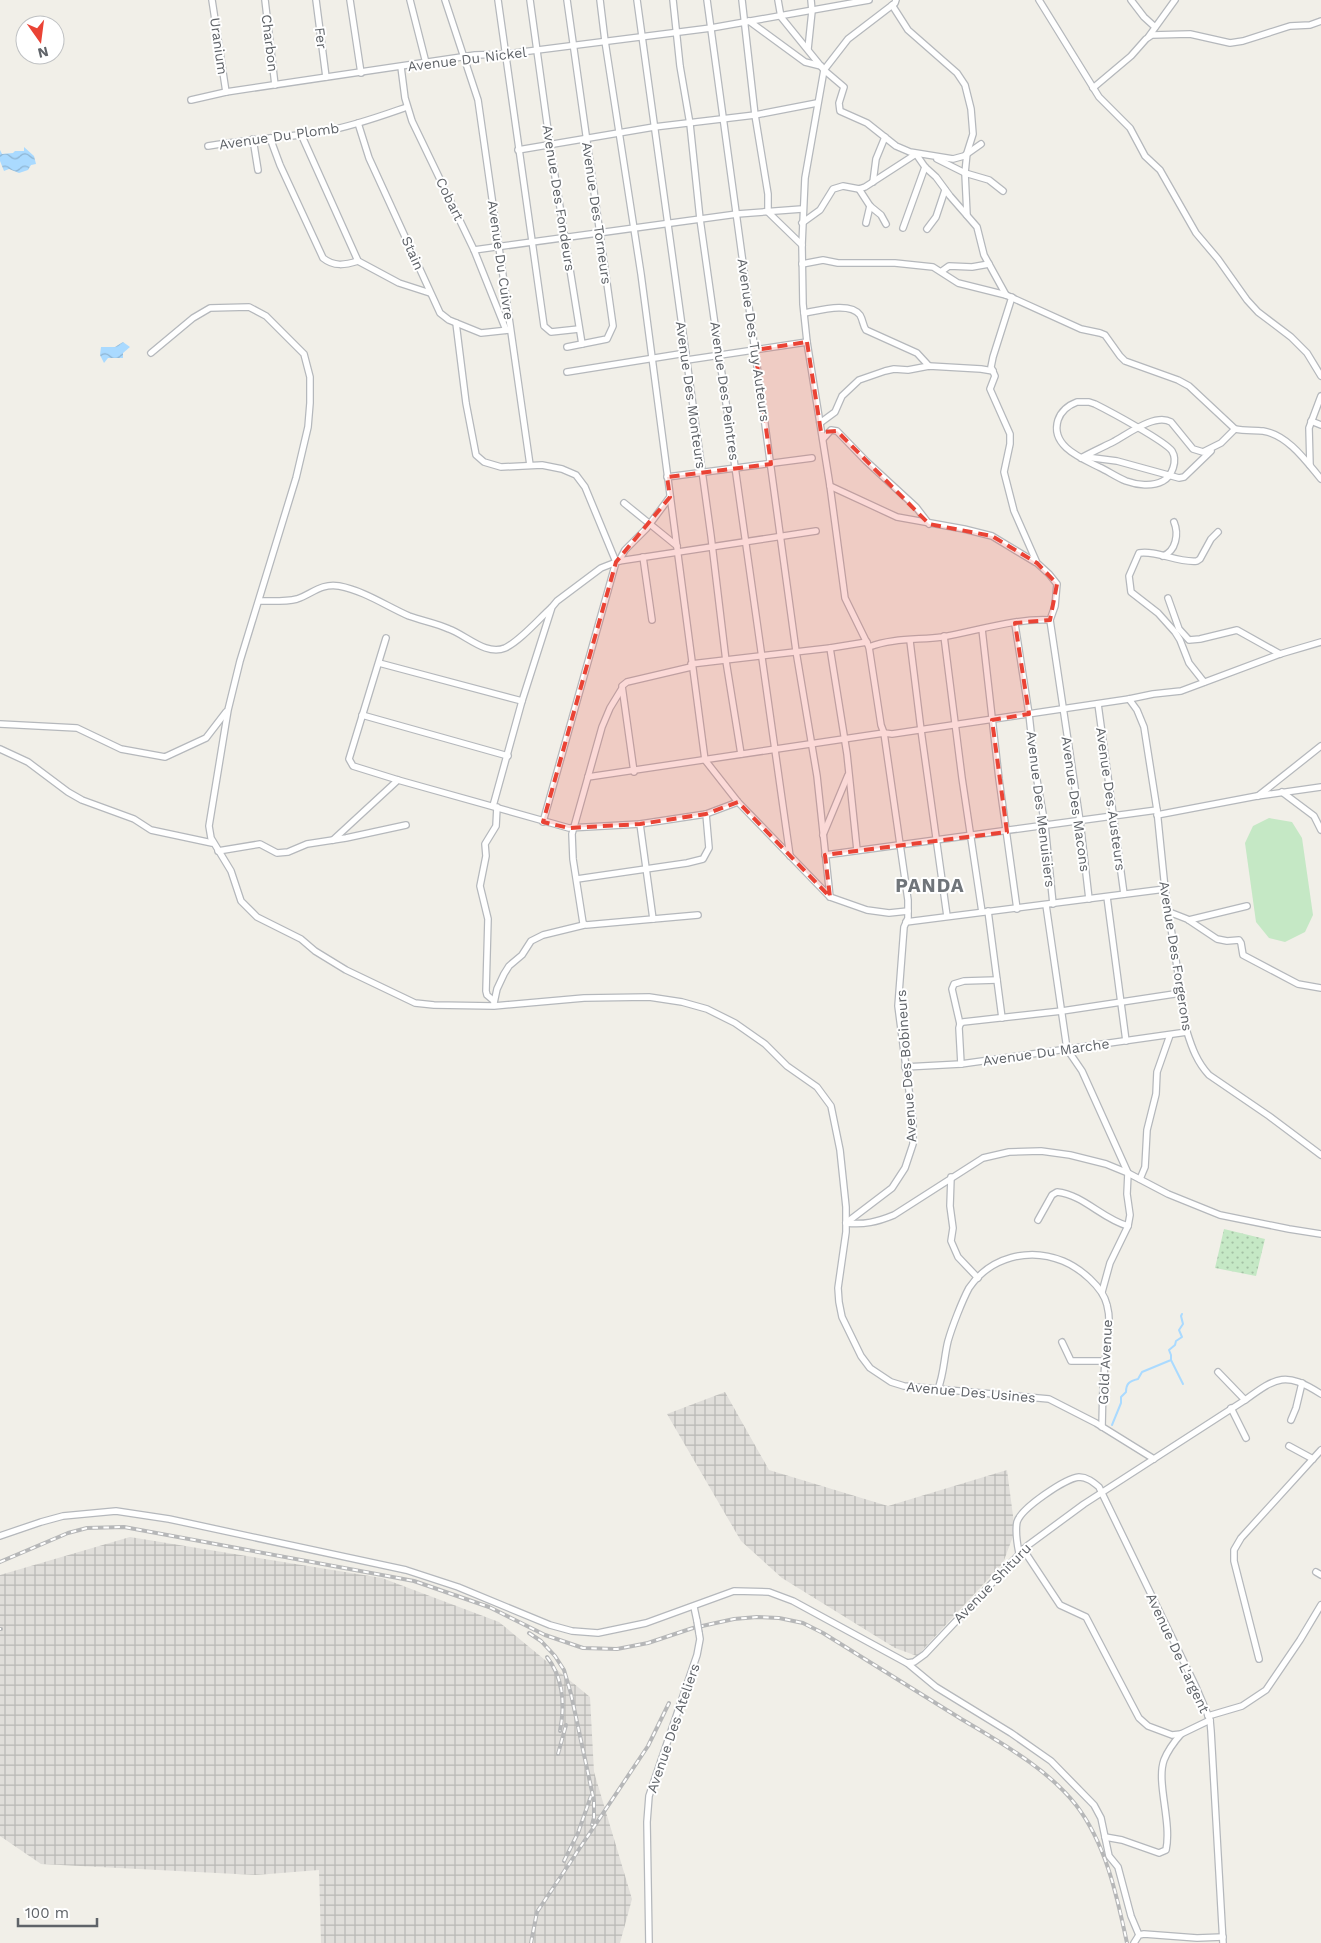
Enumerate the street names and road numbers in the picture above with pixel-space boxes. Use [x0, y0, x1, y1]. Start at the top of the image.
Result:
street label: Charbon [259, 13, 281, 73]
street label: Uranium [207, 16, 231, 76]
street label: Fer [312, 26, 330, 50]
street label: Avenue Du Nickel [407, 44, 528, 74]
street label: Avenue Du Plomb [218, 120, 340, 152]
street label: Avenue Des Fondeurs [540, 124, 578, 272]
street label: Avenue Des Torneurs [579, 141, 615, 285]
street label: Cobart [433, 175, 467, 223]
street label: Avenue Du Cuivre [485, 199, 517, 321]
street label: Stain [399, 234, 427, 272]
street label: Avenue Des Tuy Auteurs [735, 257, 773, 423]
street label: Avenue Des Monteurs [673, 320, 709, 470]
street label: Avenue Des Peintres [707, 320, 743, 462]
street label: Avenue Des Austeurs [1093, 726, 1129, 872]
street label: Avenue Des Menuisiers [1023, 730, 1059, 888]
street label: Avenue Des Macons [1059, 735, 1093, 873]
street label: Avenue Des Forgerons [1156, 880, 1196, 1032]
street label: Avenue Des Bobineurs [893, 989, 919, 1143]
street label: Avenue Du Marche [982, 1035, 1110, 1069]
street label: Gold Avenue [1095, 1319, 1115, 1405]
street label: Avenue Des Usines [906, 1378, 1036, 1406]
street label: Avenue Shituru [950, 1540, 1034, 1626]
street label: Avenue De L'argent [1143, 1591, 1213, 1716]
street label: Avenue Des Ateliers [643, 1661, 703, 1795]

